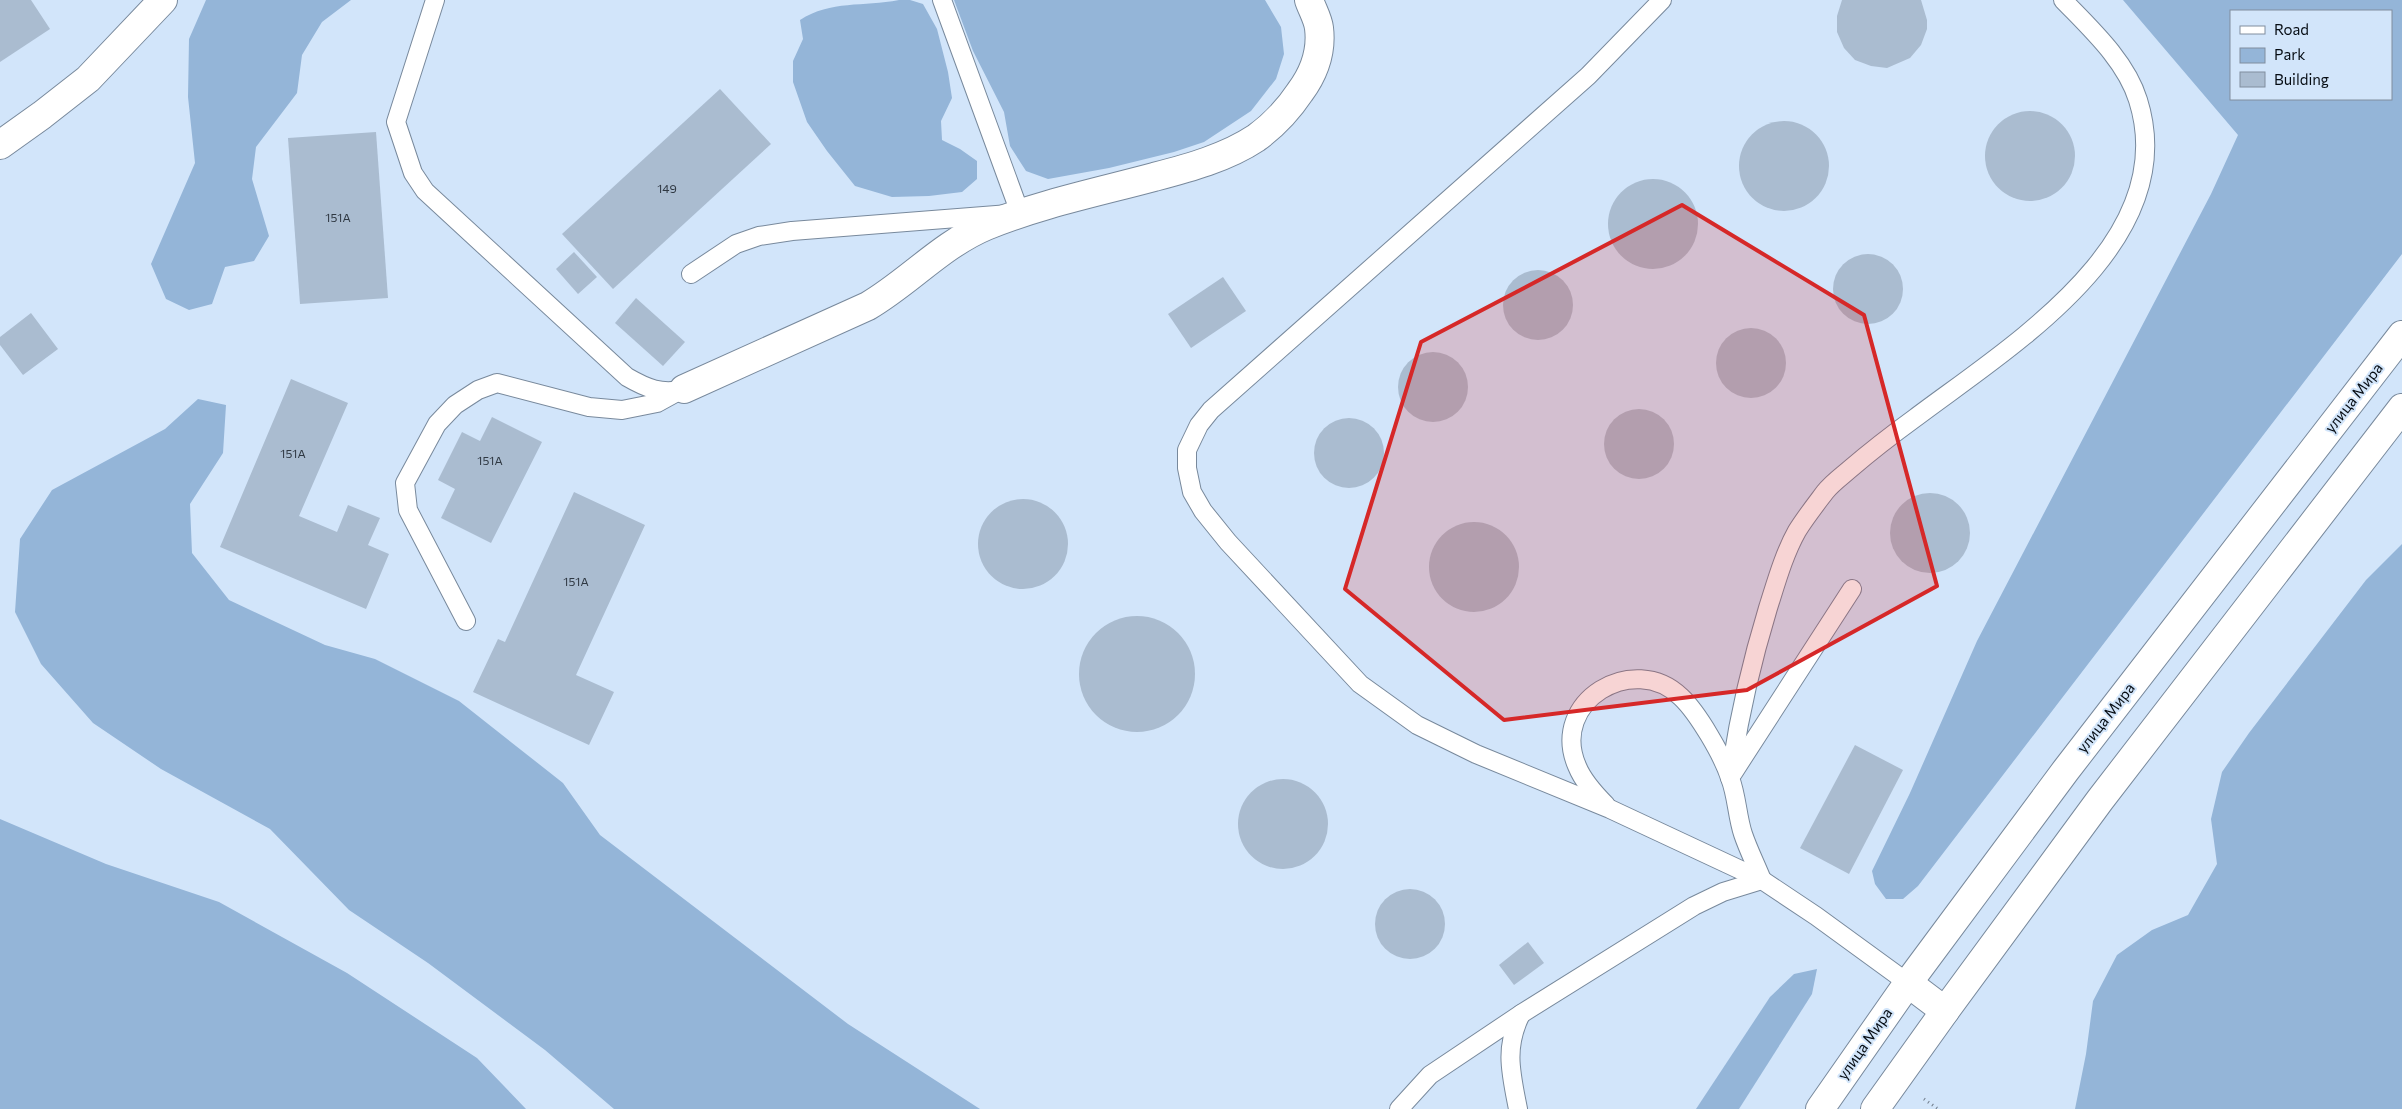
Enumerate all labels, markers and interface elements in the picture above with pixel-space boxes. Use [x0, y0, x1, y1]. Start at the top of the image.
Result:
legend [2230, 10, 2392, 100]
text: Road [2274, 20, 2309, 38]
text: Park [2274, 45, 2305, 63]
text: Building [2274, 70, 2329, 88]
house number: 149 [657, 181, 677, 195]
house number: 151А [325, 210, 351, 224]
street label: улица Мира [2320, 359, 2386, 436]
house number: 151А [280, 446, 306, 460]
house number: 151А [477, 453, 503, 467]
house number: 151А [563, 574, 589, 588]
street label: улица Мира [2072, 679, 2138, 756]
street label: улица Мира [1833, 1004, 1895, 1083]

